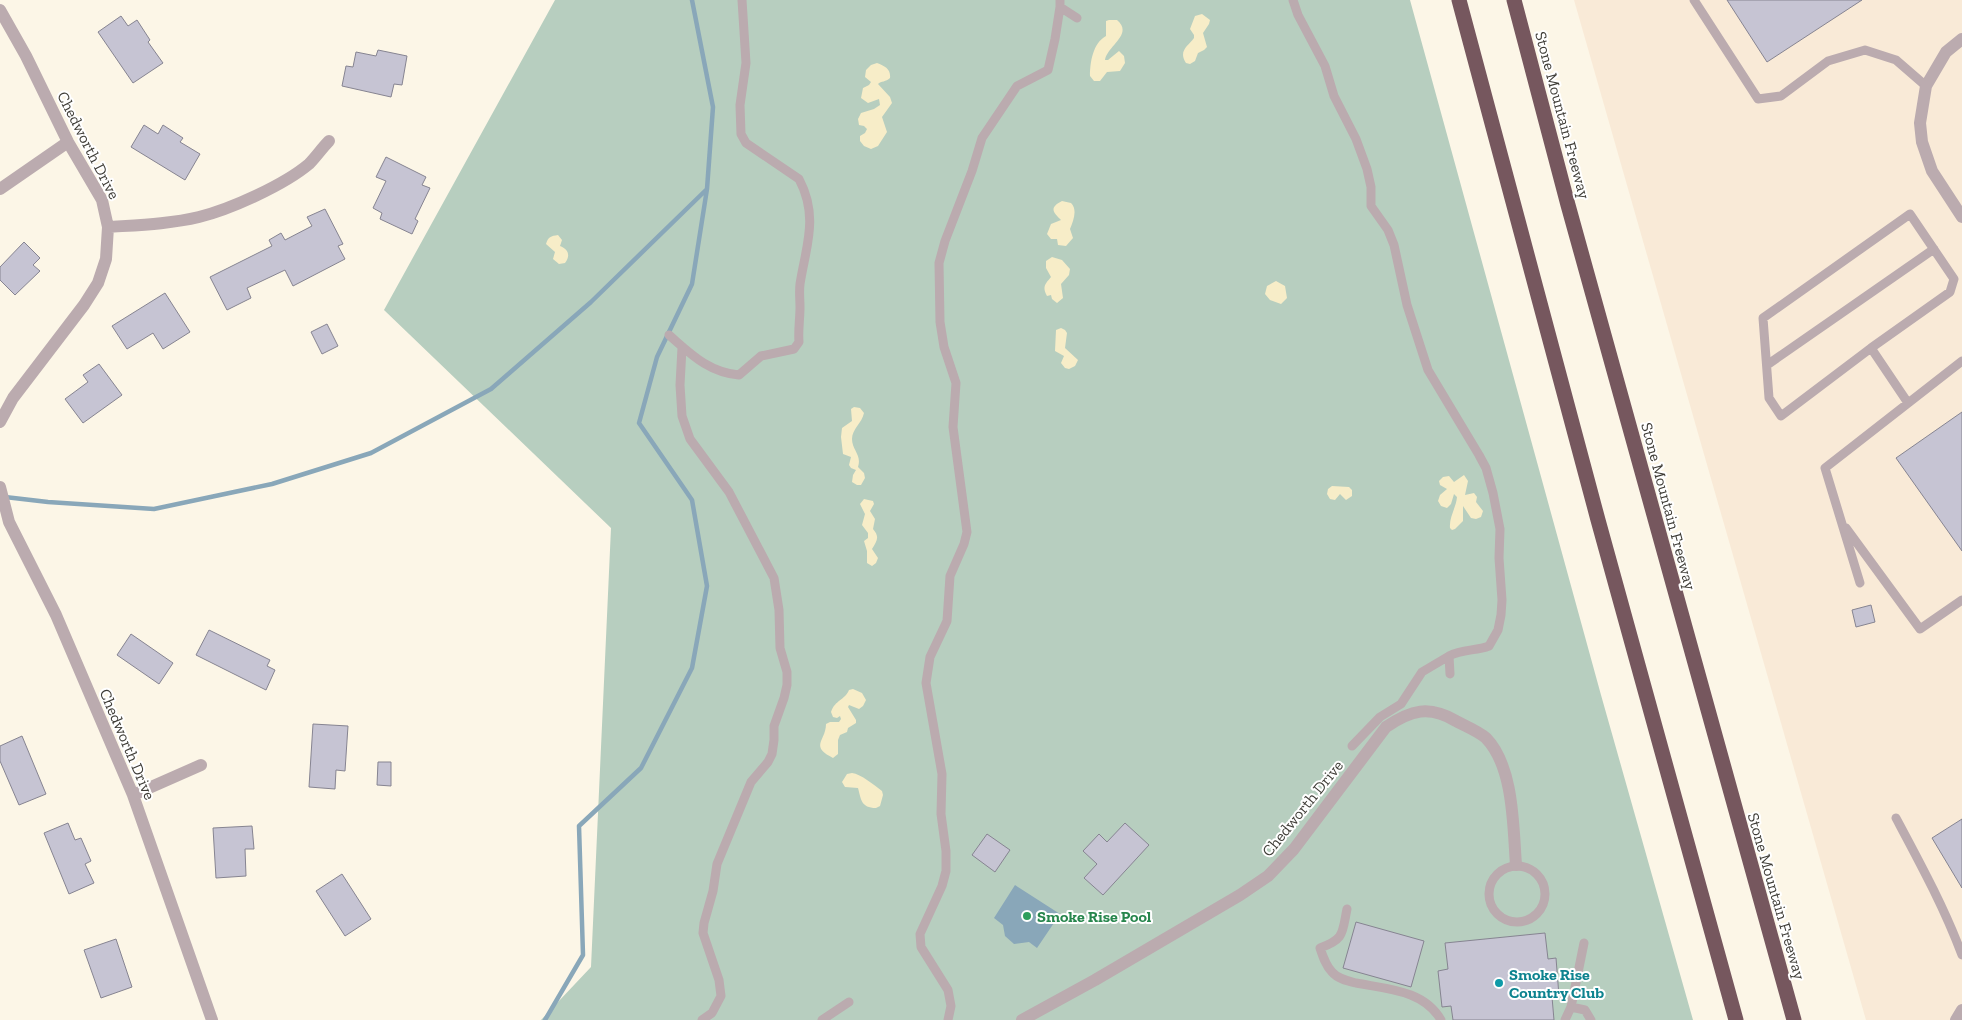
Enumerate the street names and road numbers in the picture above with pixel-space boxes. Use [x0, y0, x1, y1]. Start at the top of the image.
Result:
street label: Stone Mountain Freeway [1531, 29, 1594, 202]
street label: Chedworth Drive [53, 88, 124, 202]
street label: Stone Mountain Freeway [1637, 420, 1700, 593]
street label: Chedworth Drive [96, 686, 159, 802]
street label: Chedworth Drive [1258, 756, 1347, 860]
street label: Stone Mountain Freeway [1744, 811, 1810, 982]

